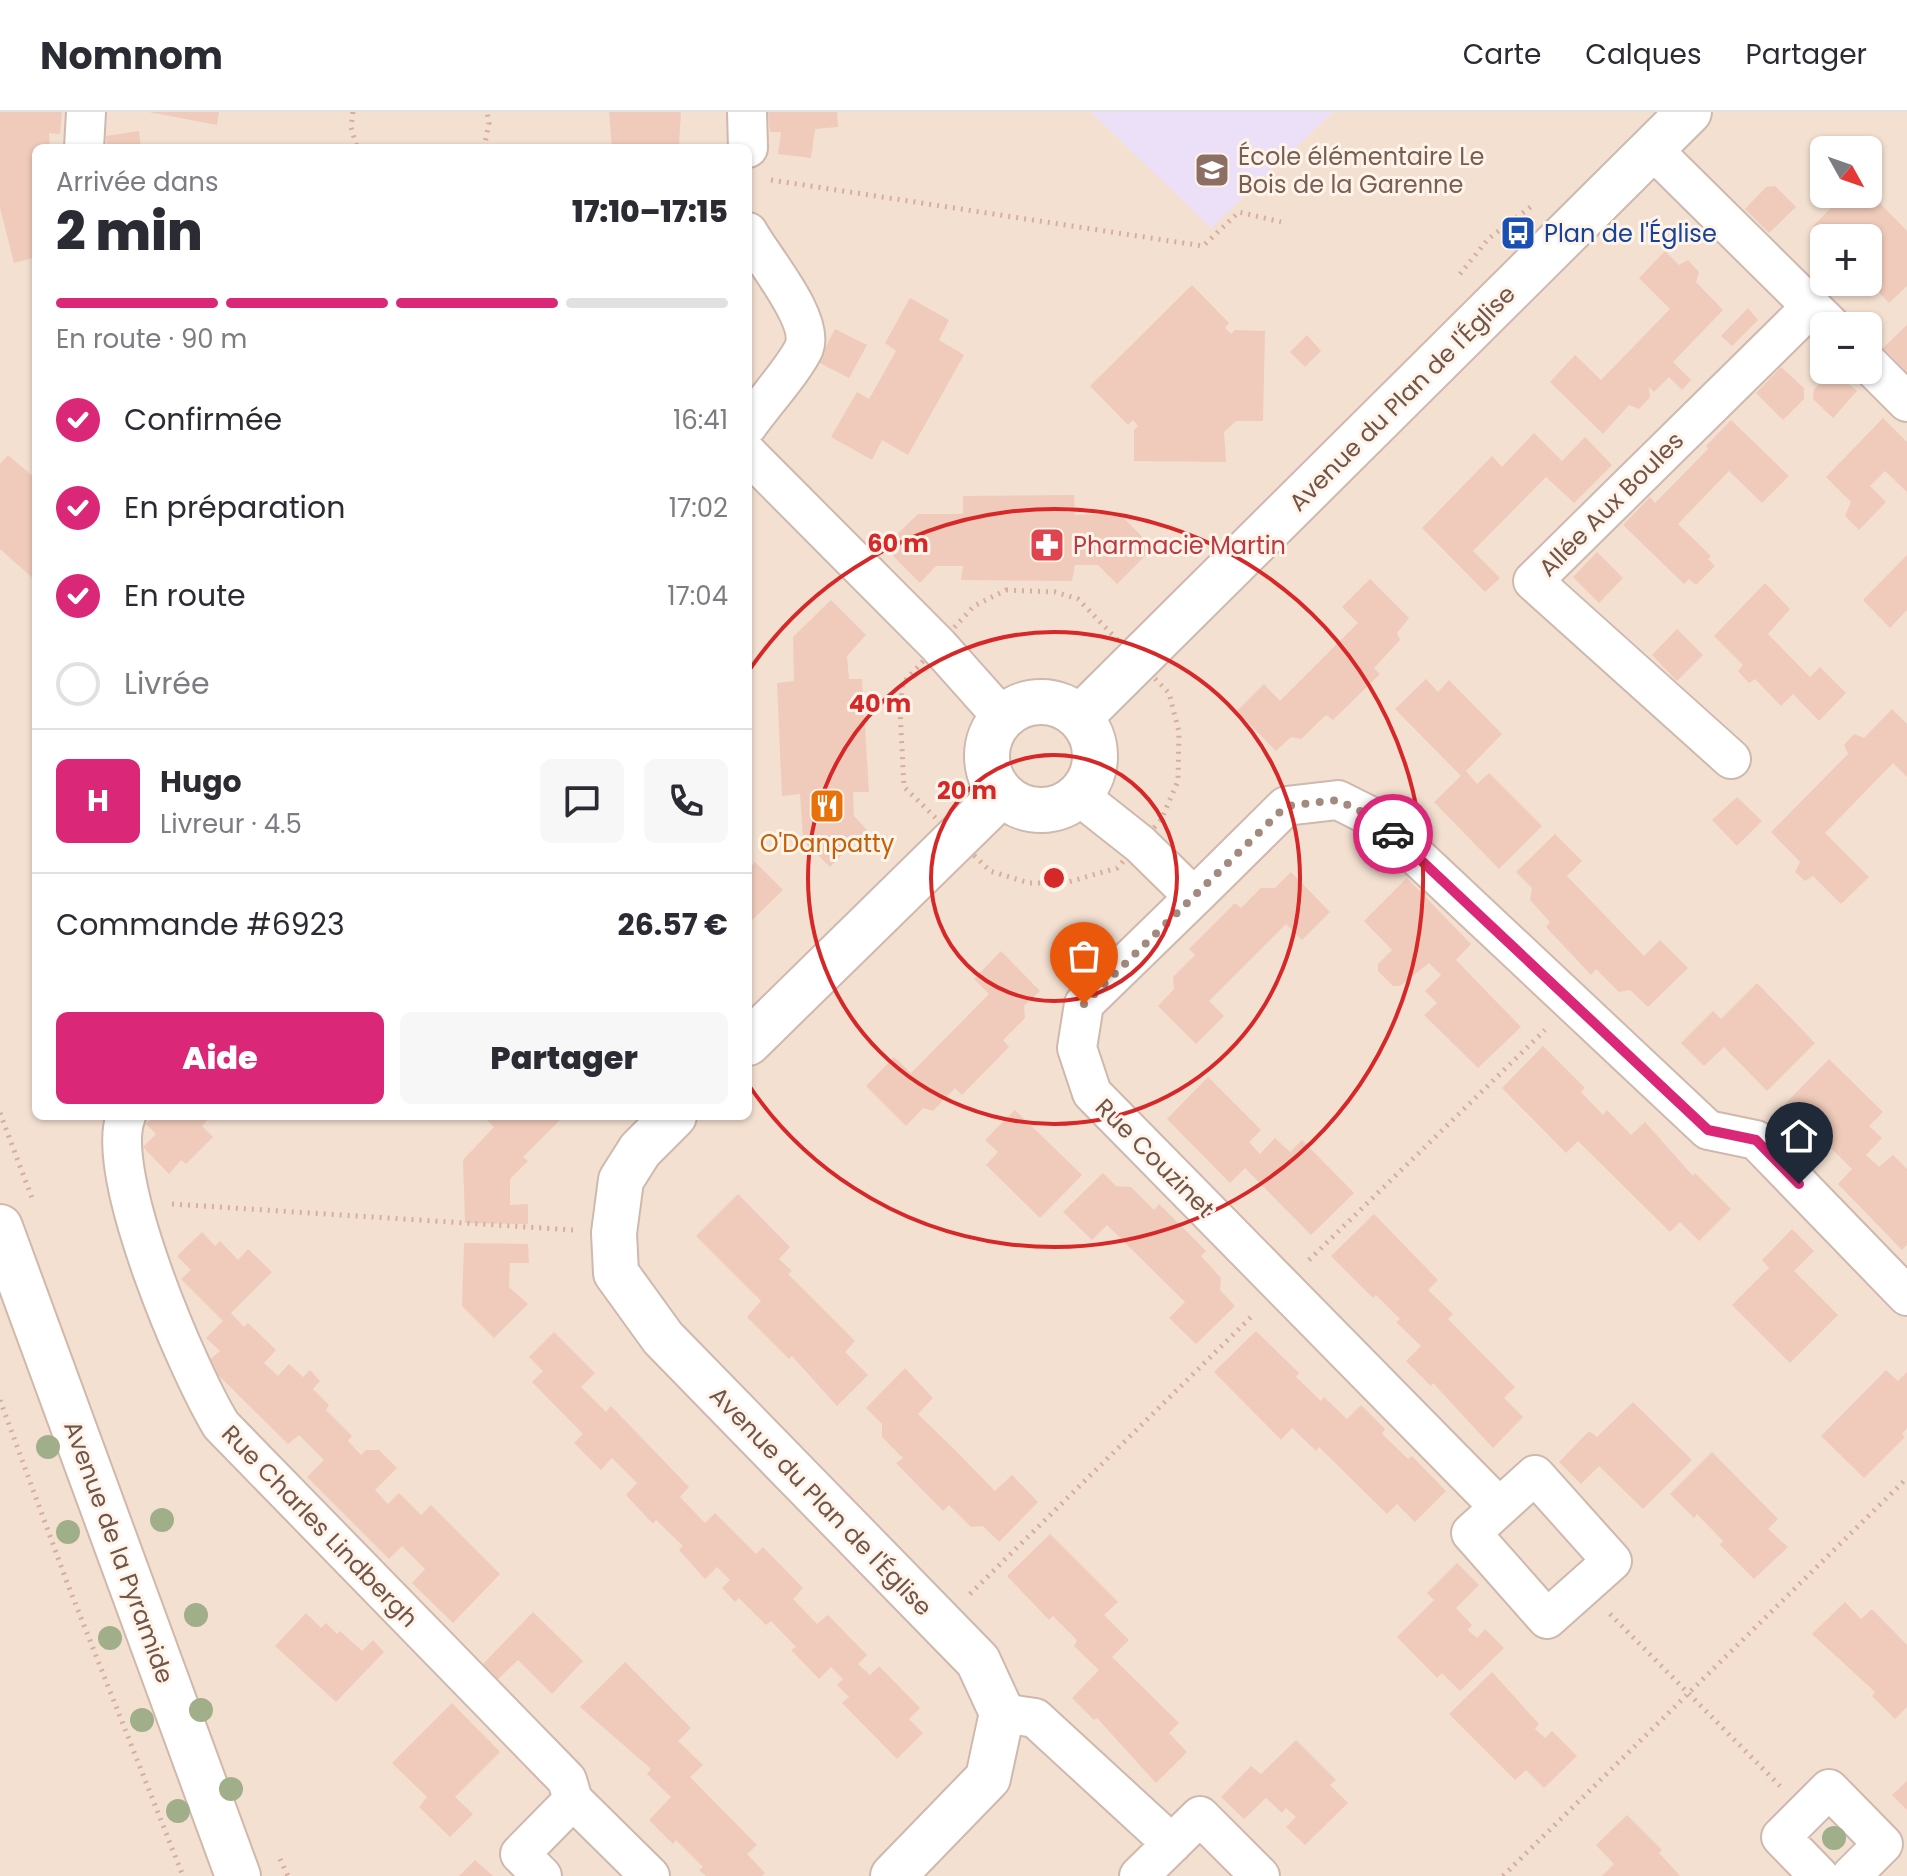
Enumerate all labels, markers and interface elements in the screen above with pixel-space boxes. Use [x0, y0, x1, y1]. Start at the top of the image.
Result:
text: Nomnom [40, 29, 223, 82]
text: Carte [1463, 35, 1541, 74]
text: Calques [1585, 35, 1702, 74]
text: Partager [1746, 35, 1867, 74]
north arrow [1810, 136, 1882, 208]
map controls [1810, 136, 1882, 384]
place label: École élémentaire Le Bois de la Garenne [1238, 140, 1484, 201]
school or university icon: École élémentaire Le Bois de la Garenne [1193, 151, 1231, 189]
text: Arrivée dans [56, 164, 218, 200]
text: 17:10–17:15 [572, 190, 728, 233]
text: 2 min [56, 195, 203, 268]
bus stop icon: Plan de l'Église [1499, 214, 1537, 252]
place label: Plan de l'Église [1544, 217, 1717, 250]
button: + [1810, 224, 1882, 296]
street label: Avenue du Plan de l'Église [1282, 278, 1522, 518]
button: − [1810, 312, 1882, 384]
text: En route · 90 m [56, 321, 247, 357]
icon: check [56, 398, 100, 442]
text: Confirmée [124, 398, 282, 441]
text: 16:41 [673, 402, 728, 438]
street label: Allée Aux Boules [1531, 424, 1691, 584]
icon: check [56, 486, 100, 530]
text: En préparation [124, 486, 345, 529]
text: 17:02 [669, 490, 728, 526]
pharmacy icon: Pharmacie Martin [1028, 526, 1066, 564]
text: 60 m [867, 527, 929, 560]
place label: Pharmacie Martin [1073, 529, 1286, 562]
icon: check [56, 574, 100, 618]
text: En route [124, 574, 246, 617]
text: 17:04 [667, 578, 728, 614]
text: Livrée [124, 662, 210, 705]
text: 40 m [849, 687, 911, 720]
button: chat [540, 759, 624, 843]
button: phone [644, 759, 728, 843]
text: Hugo [160, 760, 242, 803]
text: 20 m [937, 774, 997, 807]
text: H [87, 779, 109, 822]
restaurant icon: O'Danpatty [808, 787, 846, 825]
courier [1353, 794, 1433, 874]
text: Livreur · 4.5 [160, 806, 302, 842]
icon: car [1371, 812, 1415, 856]
place label: O'Danpatty [760, 827, 895, 860]
centre of rings [1040, 864, 1068, 892]
text: Commande #6923 [56, 903, 345, 946]
text: 26.57 € [618, 903, 728, 946]
pin [1050, 922, 1118, 1004]
icon: bag [1062, 934, 1106, 978]
button: Aide [56, 1012, 384, 1104]
button: Partager [400, 1012, 728, 1104]
street label: Rue Couzinet [1088, 1091, 1222, 1225]
pin [1765, 1102, 1833, 1184]
icon: home [1777, 1114, 1821, 1158]
street label: Avenue du Plan de l'Église [702, 1379, 940, 1623]
street label: Avenue de la Pyramide [56, 1416, 182, 1688]
street label: Rue Charles Lindbergh [215, 1418, 425, 1634]

